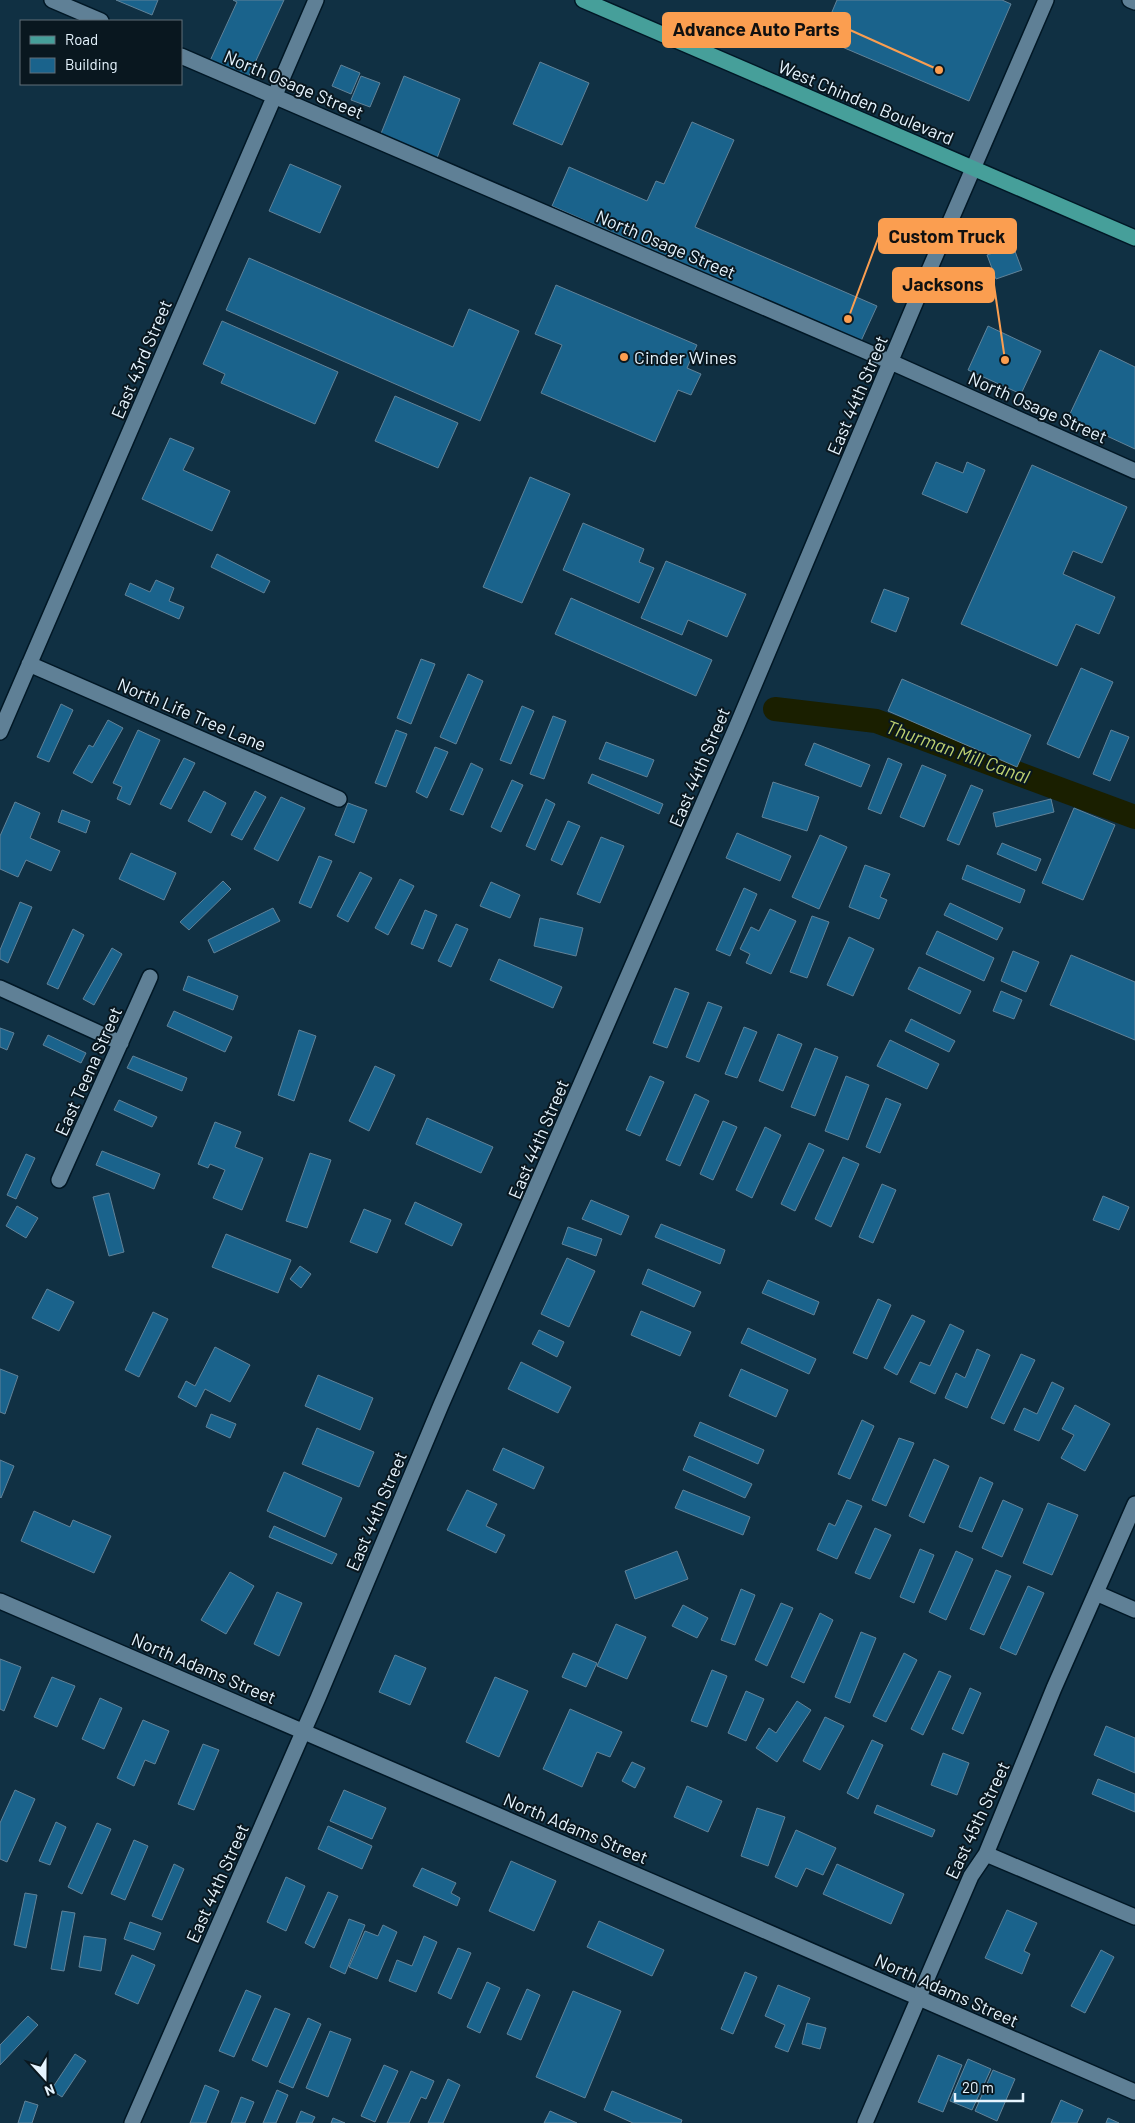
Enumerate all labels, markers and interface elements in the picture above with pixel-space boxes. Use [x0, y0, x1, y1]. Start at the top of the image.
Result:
callout: Advance Auto Parts [663, 13, 850, 47]
text: Advance Auto Parts [672, 17, 840, 40]
legend [20, 20, 182, 85]
text: Road [65, 30, 98, 48]
street label: North Osage Street [221, 45, 367, 123]
text: Building [65, 55, 118, 73]
street label: West Chinden Boulevard [775, 55, 957, 149]
street label: North Osage Street [593, 205, 739, 283]
callout: Custom Truck [879, 219, 1016, 253]
text: Custom Truck [889, 224, 1005, 247]
callout: Jacksons [893, 268, 994, 302]
text: Jacksons [902, 272, 984, 295]
street label: East 43rd Street [106, 296, 176, 422]
street label: East 44th Street [822, 332, 892, 458]
place label: Cinder Wines [634, 346, 737, 368]
marker: Cinder Wines [618, 351, 630, 363]
street label: North Osage Street [965, 367, 1111, 447]
street label: North Life Tree Lane [114, 673, 270, 755]
street label: East 44th Street [664, 704, 734, 830]
water label: Thurman Mill Canal [883, 714, 1034, 788]
street label: East Teena Street [50, 1003, 126, 1139]
street label: East 44th Street [503, 1076, 573, 1202]
street label: East 44th Street [341, 1448, 411, 1574]
street label: North Adams Street [129, 1628, 279, 1708]
street label: East 45th Street [940, 1758, 1014, 1882]
street label: North Adams Street [501, 1788, 651, 1868]
street label: East 44th Street [181, 1820, 253, 1946]
street label: North Adams Street [872, 1949, 1022, 2031]
north arrow [20, 2053, 70, 2103]
scale bar [955, 2070, 1022, 2102]
text: 20 m [962, 2078, 994, 2096]
text: N [42, 2081, 57, 2100]

